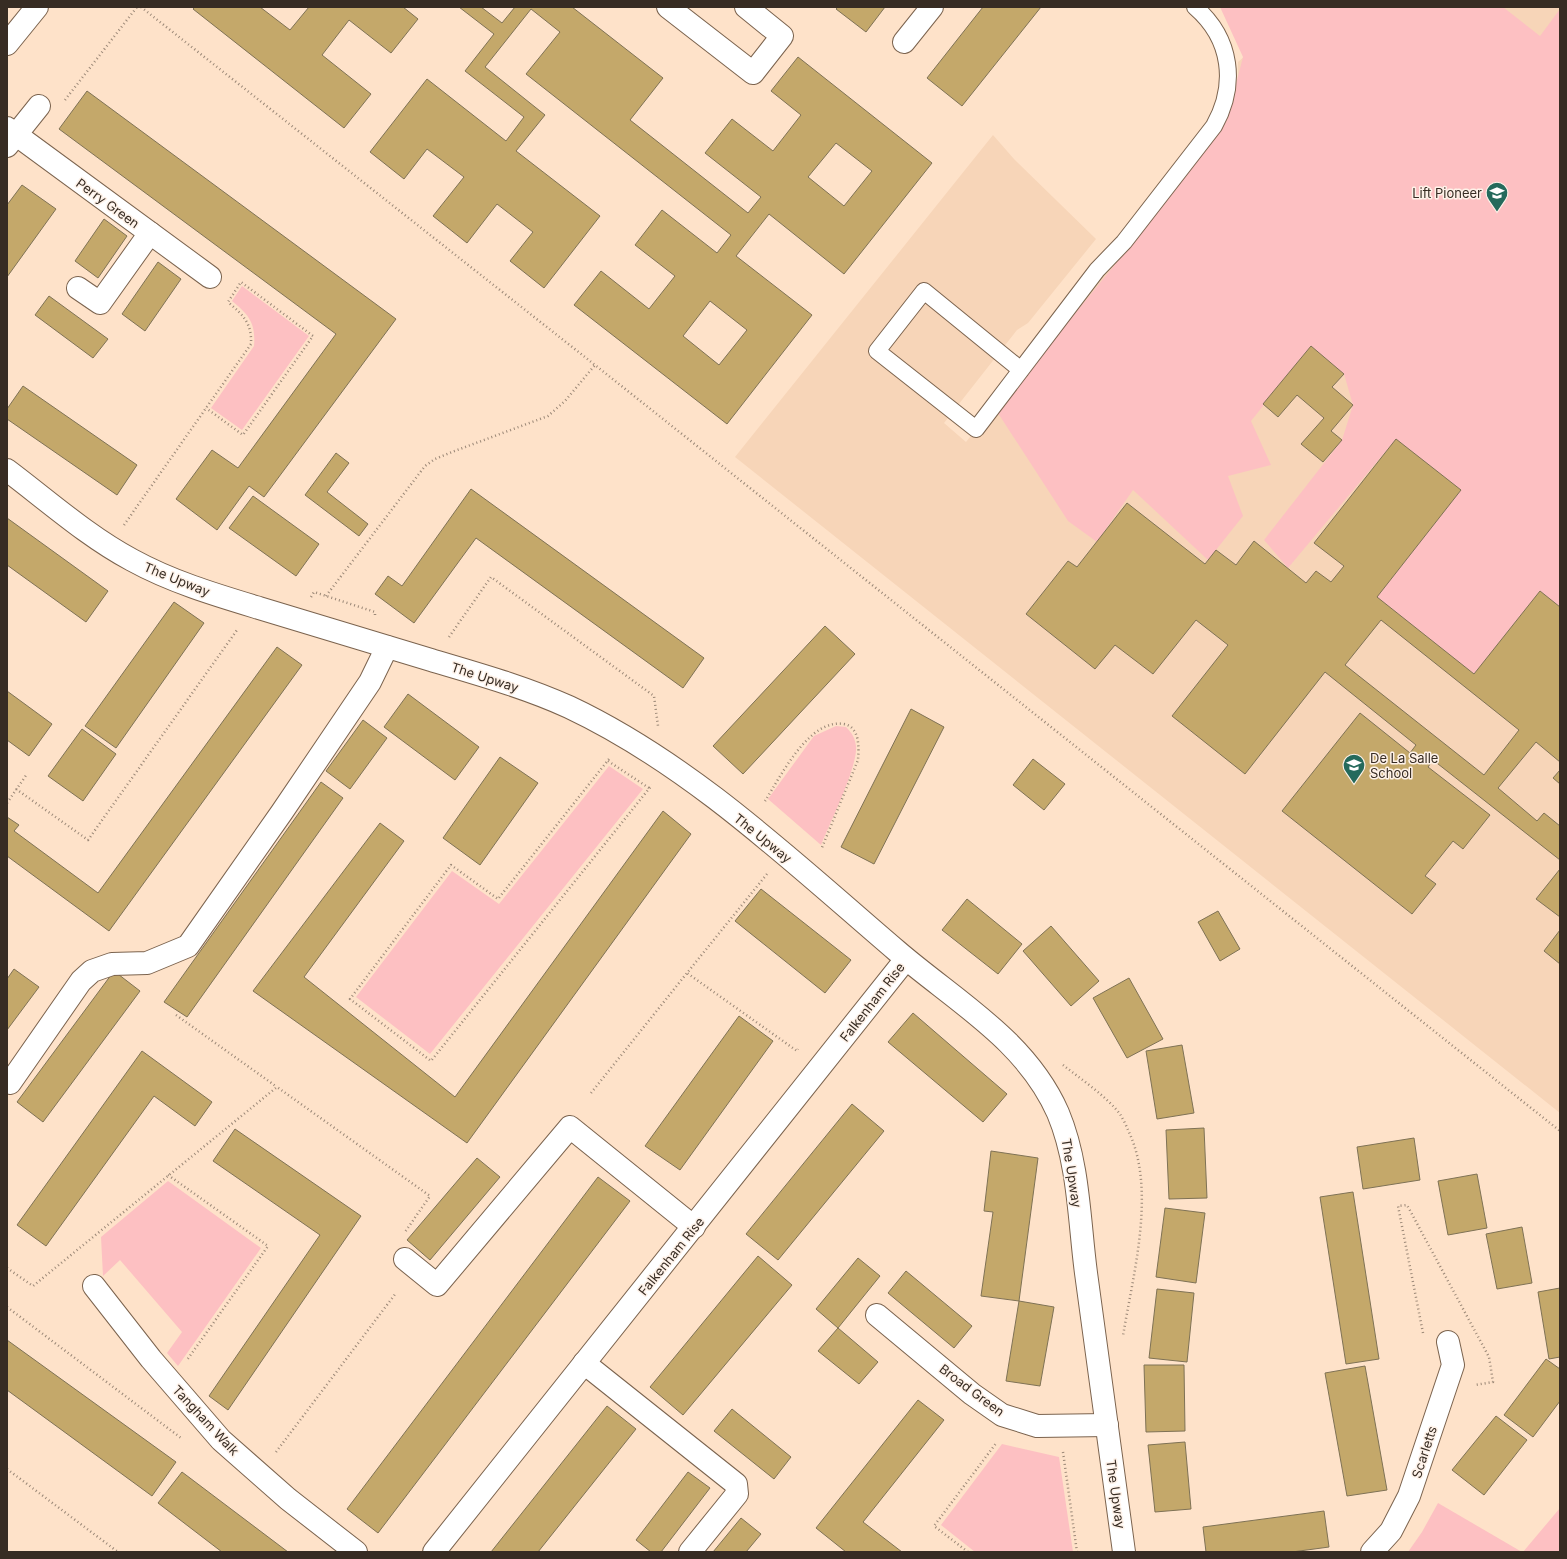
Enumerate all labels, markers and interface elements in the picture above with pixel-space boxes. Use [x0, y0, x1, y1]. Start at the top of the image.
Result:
street label: Perry Green [73, 175, 143, 231]
school or university icon: Lift Pioneer [1484, 180, 1510, 213]
place label: Lift Pioneer [1412, 185, 1482, 201]
street label: The Upway [142, 559, 212, 599]
street label: The Upway [449, 659, 521, 695]
place label: De La Salle School [1370, 750, 1438, 781]
school or university icon: De La Salle School [1341, 752, 1367, 785]
street label: The Upway [731, 810, 795, 866]
street label: Falkenham Rise [836, 959, 908, 1045]
street label: The Upway [1059, 1137, 1085, 1209]
street label: Falkenham Rise [635, 1214, 707, 1298]
street label: Broad Green [936, 1360, 1008, 1420]
street label: Tangham Walk [169, 1382, 243, 1458]
street label: Scarletts [1408, 1424, 1440, 1480]
street label: The Upway [1103, 1458, 1129, 1530]

